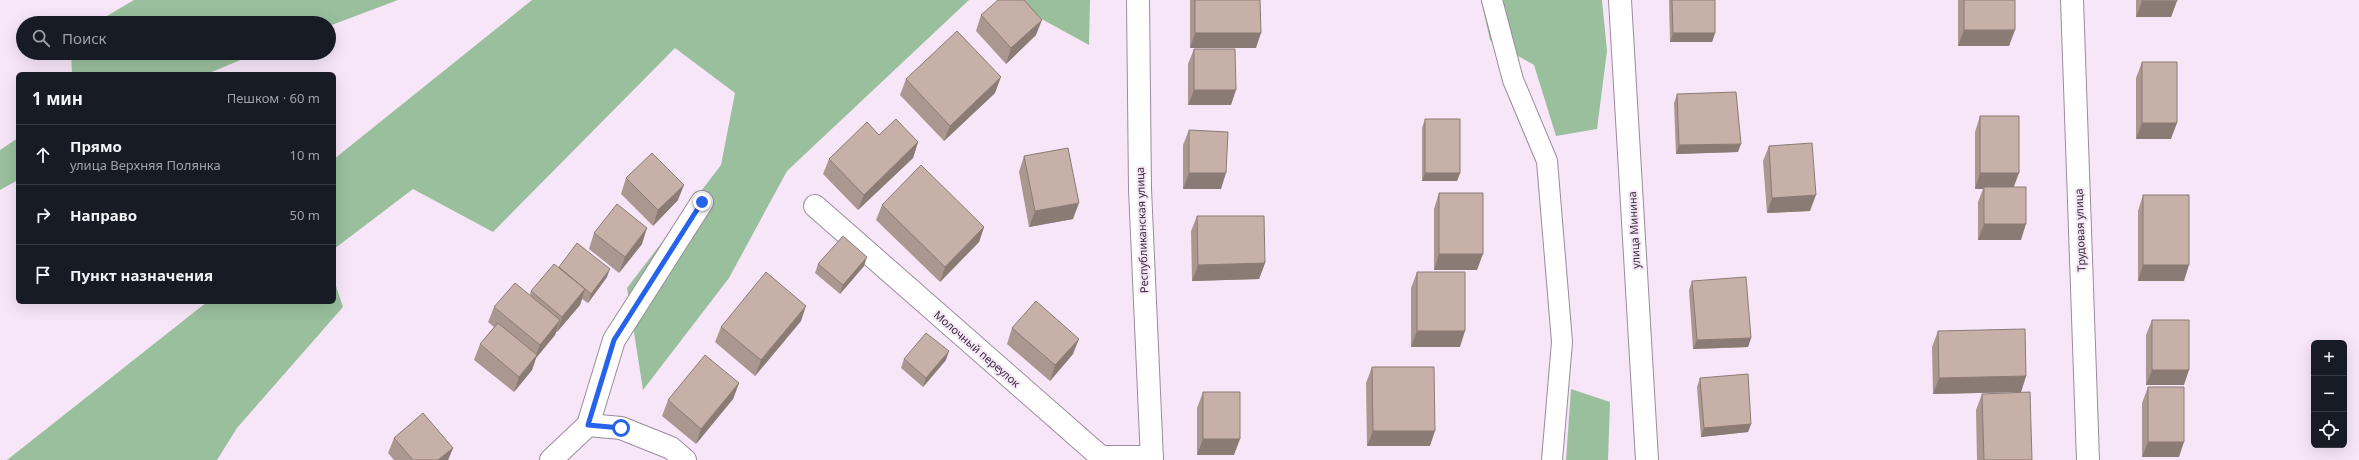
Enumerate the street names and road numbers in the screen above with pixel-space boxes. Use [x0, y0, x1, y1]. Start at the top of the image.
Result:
street label: Республиканская улица [1132, 167, 1151, 293]
street label: Трудовая улица [2071, 188, 2088, 272]
street label: улица Минина [1624, 191, 1643, 269]
street label: Молочный переулок [931, 307, 1024, 390]

